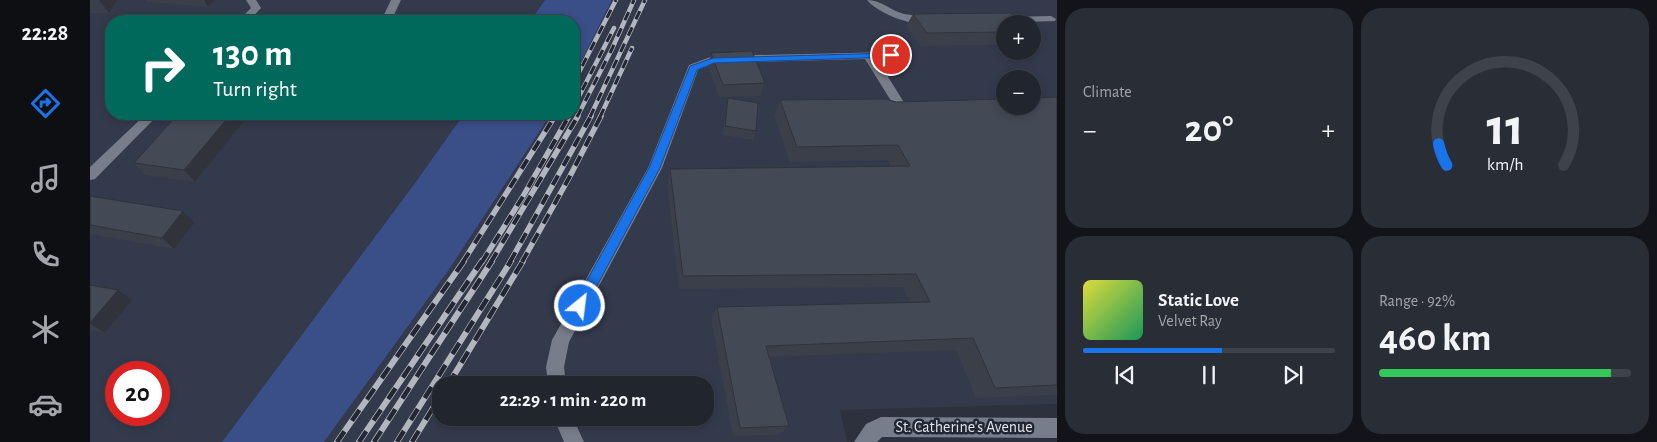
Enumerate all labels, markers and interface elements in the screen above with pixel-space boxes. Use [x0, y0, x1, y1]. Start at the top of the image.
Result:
map controls [996, 15, 1041, 115]
button: + [996, 15, 1041, 60]
text: 22:28 [22, 22, 68, 44]
pin [870, 34, 912, 76]
icon: right [130, 35, 195, 100]
text: 130 m [213, 37, 292, 72]
icon: arrive [877, 41, 905, 69]
button: − [996, 70, 1041, 115]
text: Turn right [213, 78, 297, 100]
text: Climate [1083, 84, 1132, 100]
icon: directions [28, 86, 63, 121]
text: 11 [1486, 102, 1524, 154]
text: 20° [1185, 111, 1233, 149]
text: − [1083, 117, 1096, 145]
text: + [1322, 117, 1335, 145]
text: km/h [1487, 156, 1523, 174]
icon: music [28, 161, 63, 196]
icon: phone [28, 237, 63, 272]
position arrow [553, 279, 605, 331]
text: Static Love [1158, 291, 1239, 310]
text: Range · 92% [1379, 293, 1455, 309]
icon: climate [28, 312, 63, 347]
text: Velvet Ray [1158, 313, 1222, 329]
text: 460 km [1379, 320, 1491, 358]
speed limit sign: 20 [105, 361, 170, 426]
icon: previous [1111, 361, 1139, 389]
icon: pause [1195, 361, 1223, 389]
icon: next [1279, 361, 1307, 389]
icon: car [28, 387, 63, 422]
text: 22:29 · 1 min · 220 m [500, 391, 646, 410]
street label: St. Catherine's Avenue [895, 419, 1033, 435]

